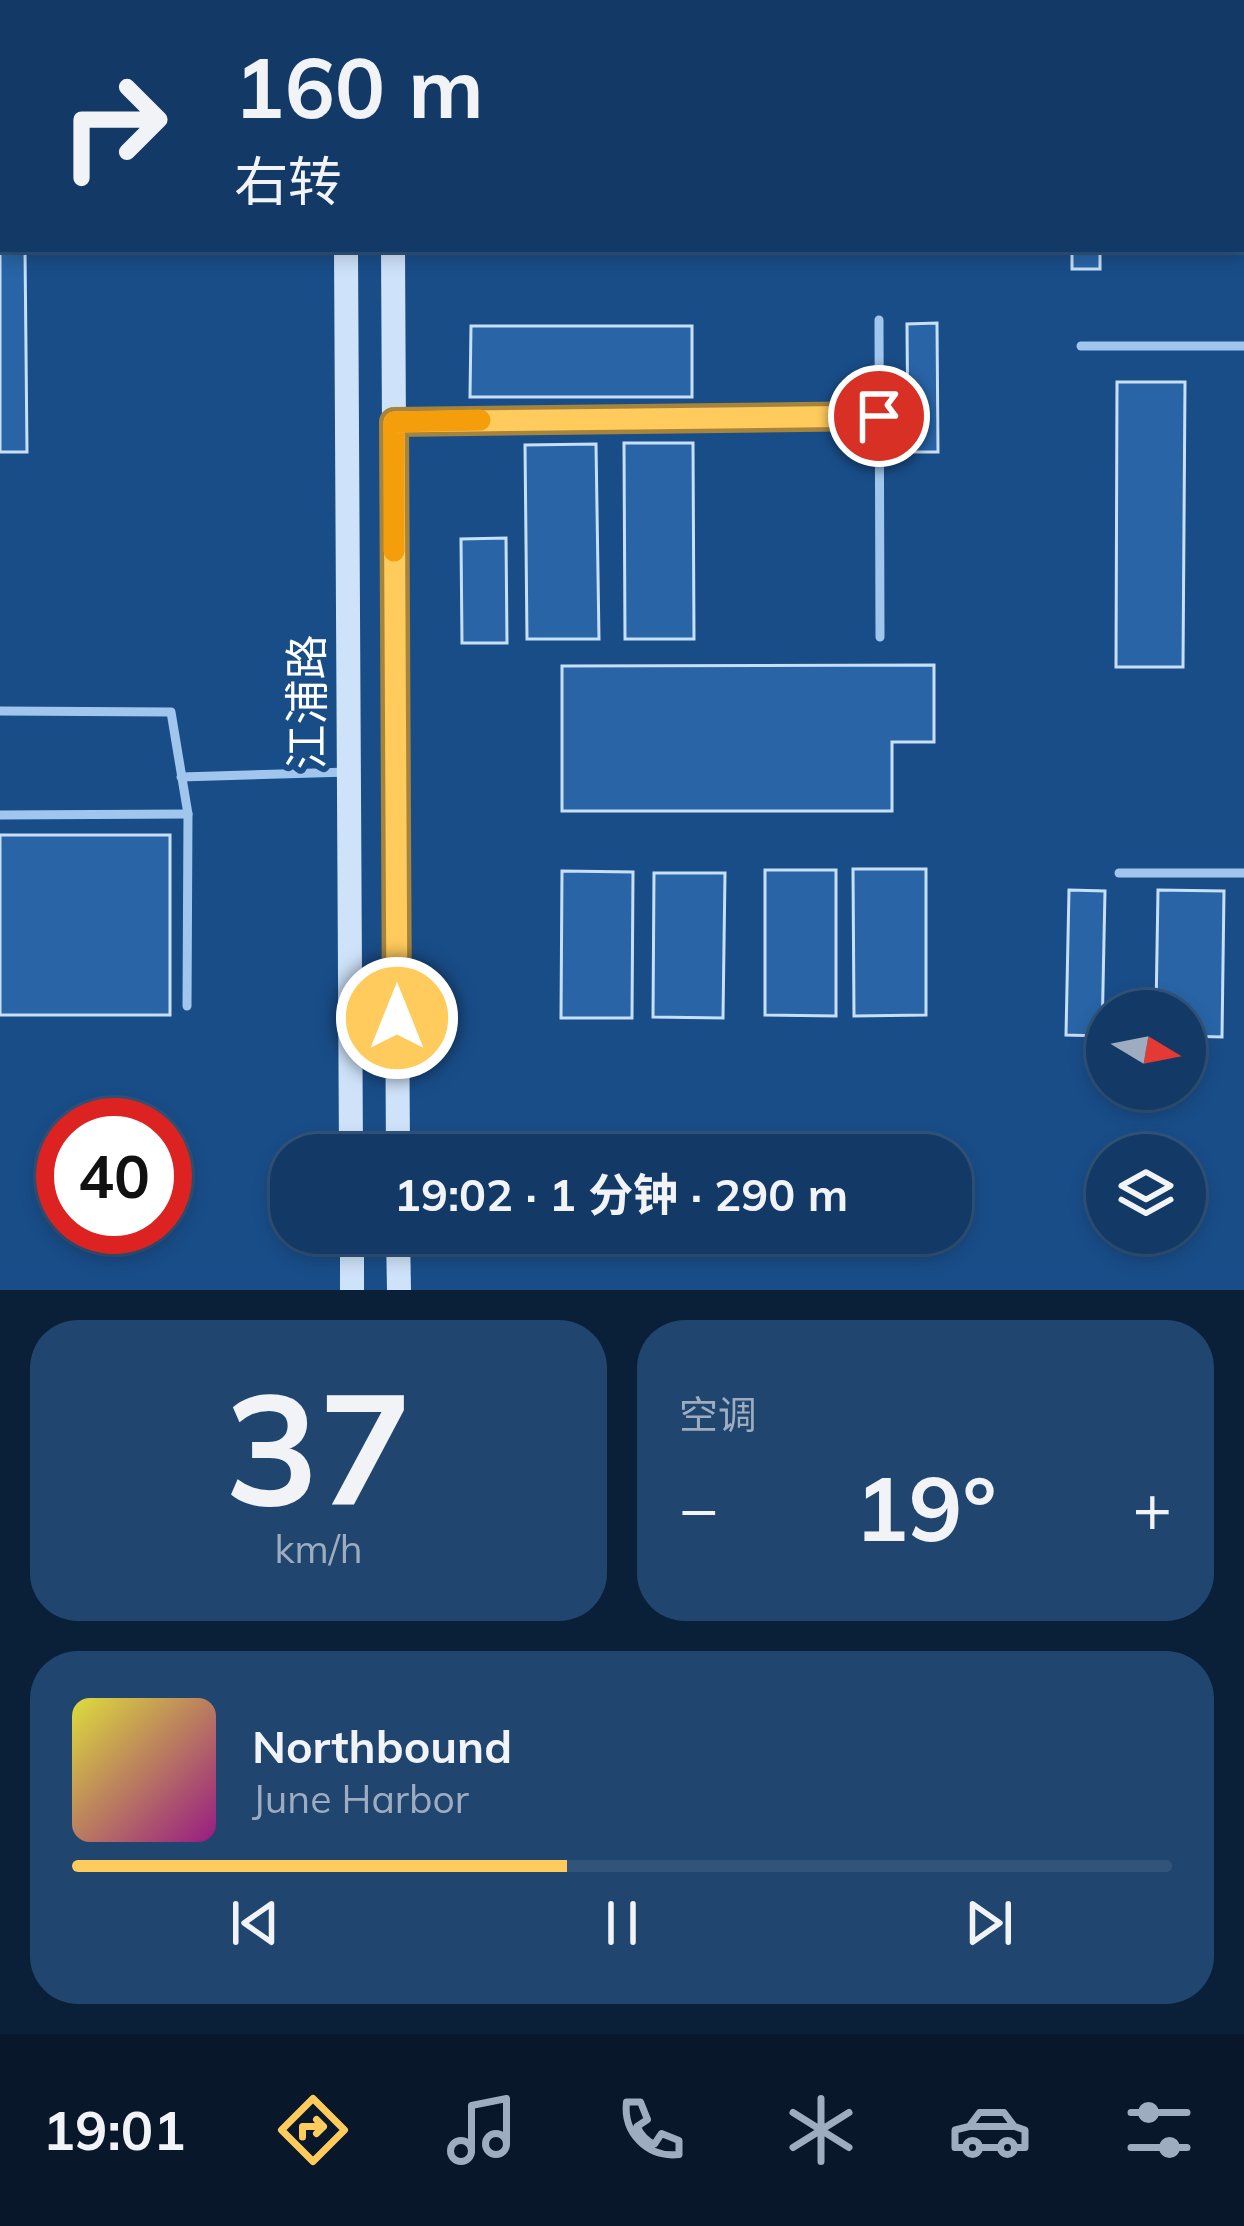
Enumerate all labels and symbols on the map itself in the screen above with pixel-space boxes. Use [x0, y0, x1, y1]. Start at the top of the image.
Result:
pin [828, 365, 930, 467]
street label: 江浦路 [278, 634, 334, 770]
position arrow [334, 955, 460, 1081]
north arrow [1086, 990, 1206, 1110]
speed limit sign: 40 [36, 1098, 192, 1254]

